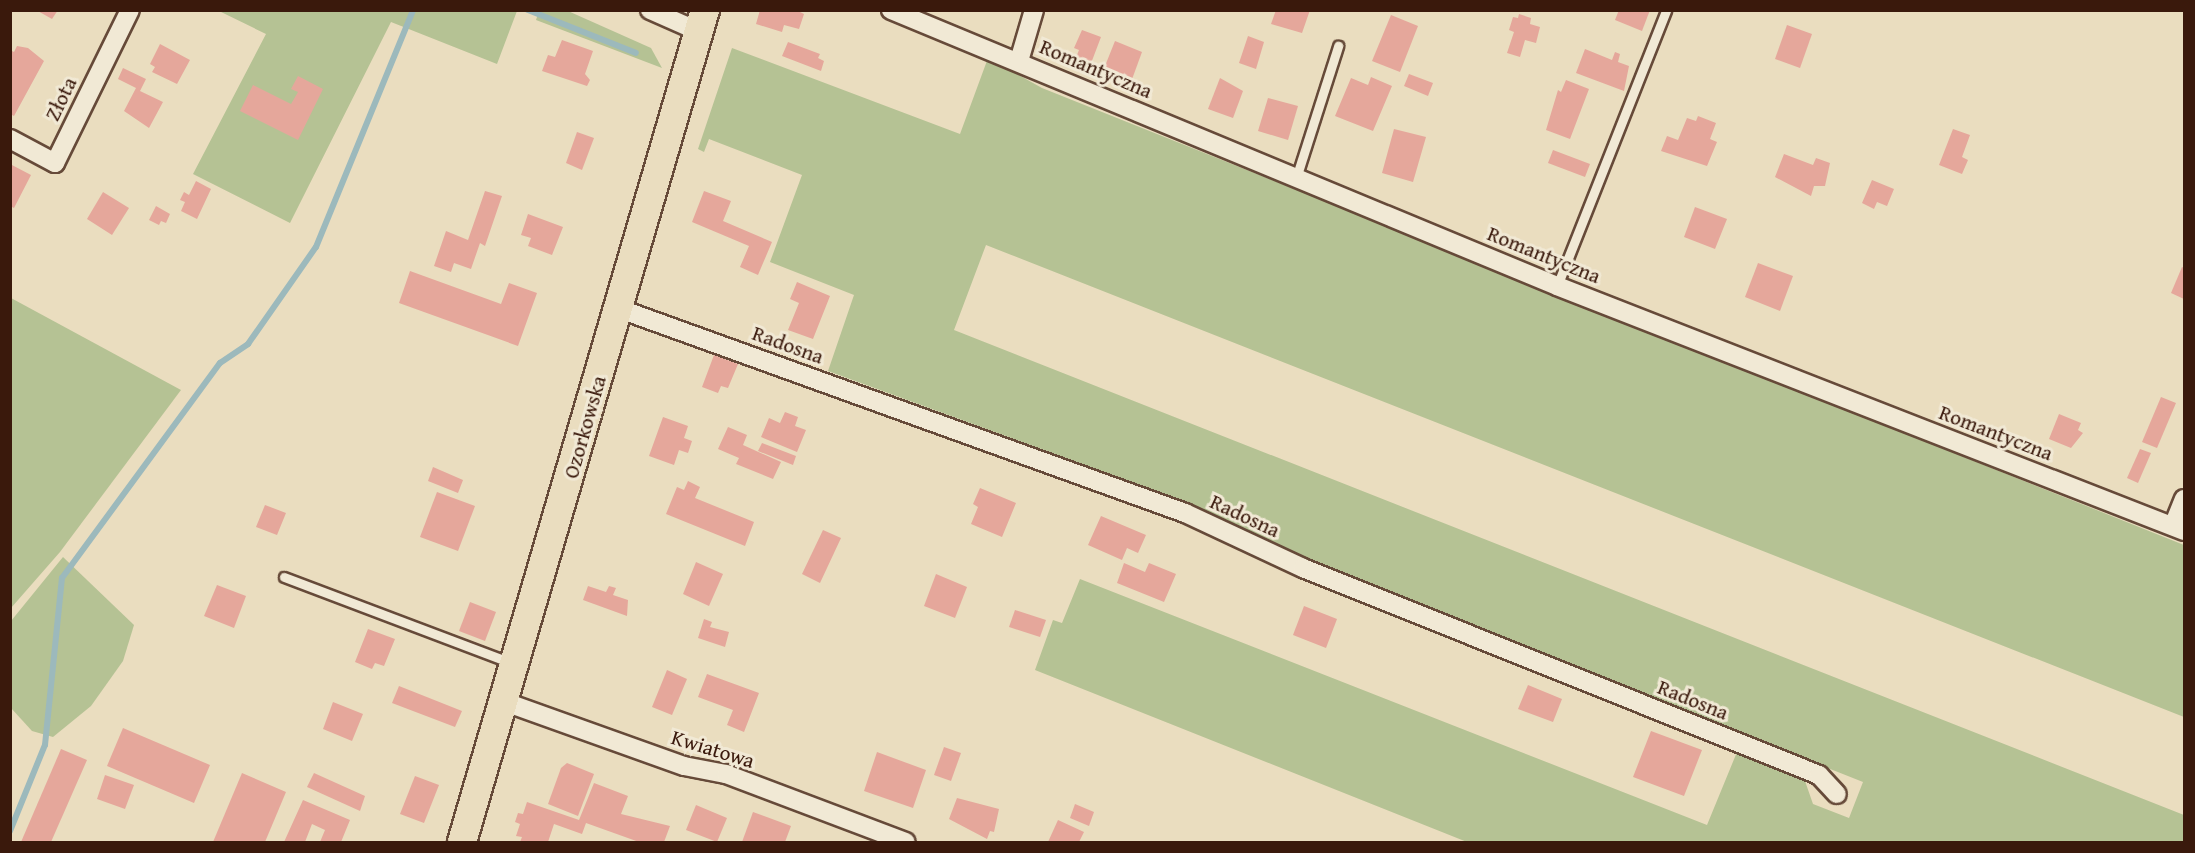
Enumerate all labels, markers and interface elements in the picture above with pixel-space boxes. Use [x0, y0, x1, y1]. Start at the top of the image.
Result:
street label: Romantyczna [1036, 34, 1156, 104]
street label: Złota [40, 73, 82, 125]
street label: Romantyczna [1484, 221, 1604, 289]
street label: Radosna [749, 321, 827, 369]
street label: Ozorkowska [558, 373, 612, 481]
street label: Romantyczna [1936, 400, 2056, 466]
street label: Radosna [1206, 489, 1284, 543]
street label: Radosna [1654, 674, 1732, 726]
street label: Kwiatowa [668, 724, 758, 774]

